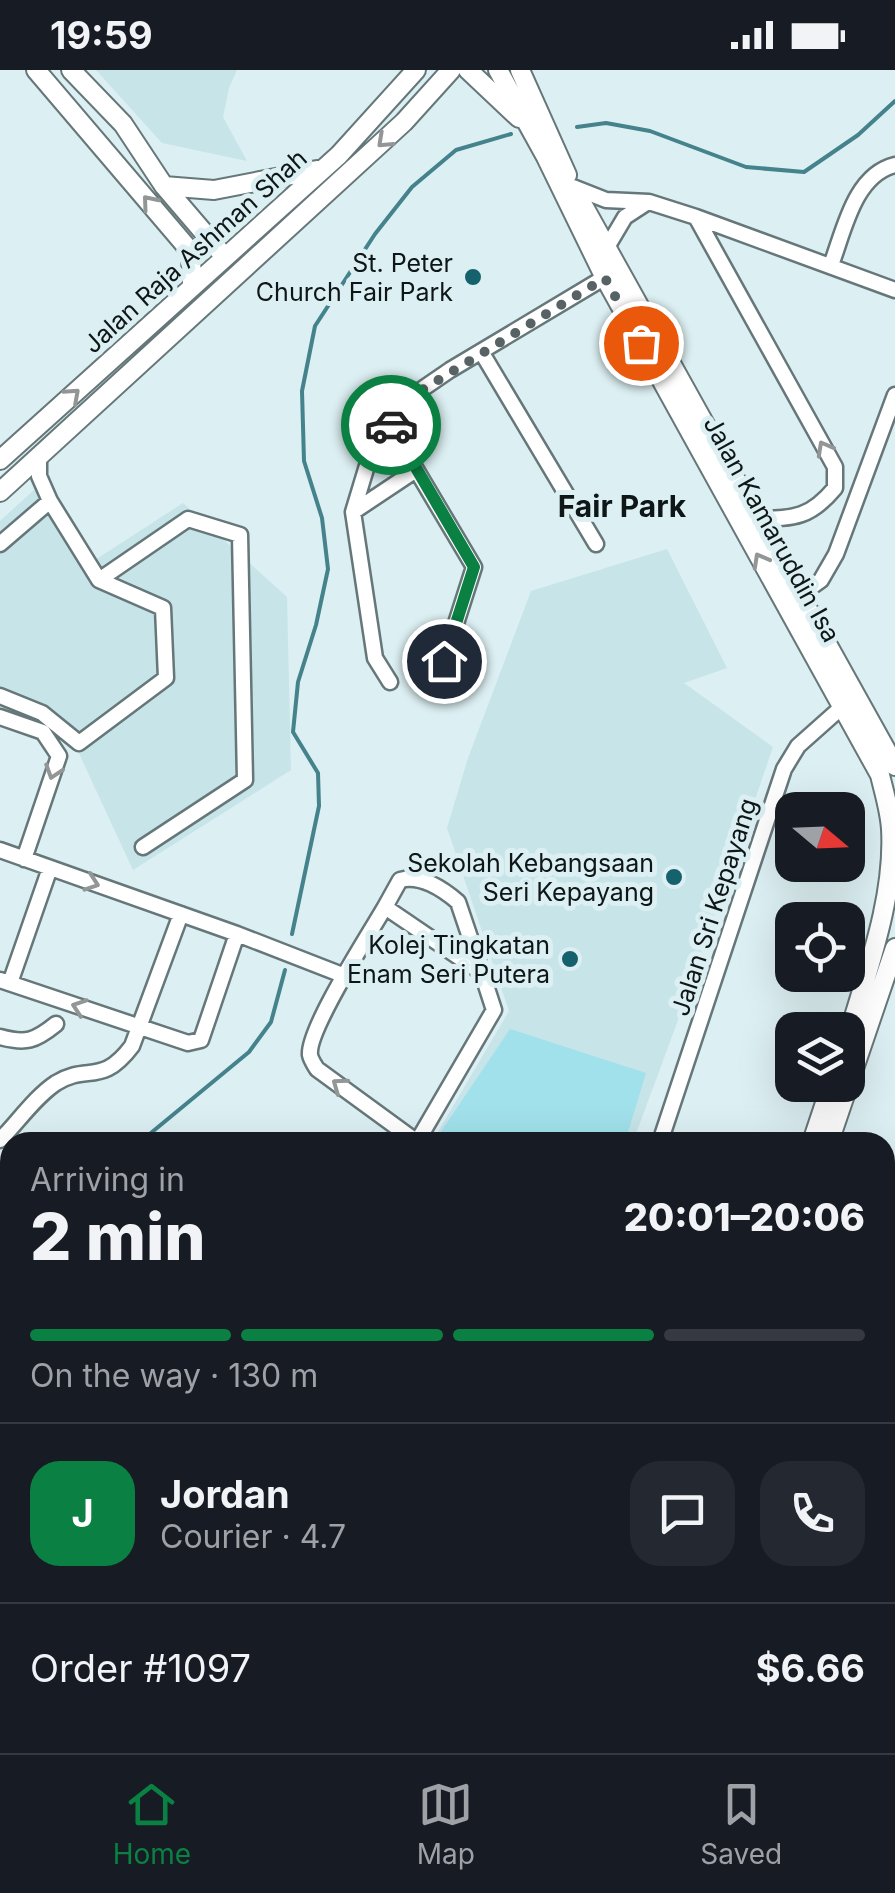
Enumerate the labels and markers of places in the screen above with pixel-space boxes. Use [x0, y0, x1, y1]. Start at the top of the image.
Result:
place label: St. Peter Church Fair Park [256, 248, 453, 307]
marker: St. Peter Church Fair Park [462, 266, 484, 288]
pin [599, 301, 684, 386]
pin [402, 619, 487, 704]
place label: Sekolah Kebangsaan Seri Kepayang [407, 848, 654, 907]
marker: Sekolah Kebangsaan Seri Kepayang [663, 866, 685, 888]
place label: Kolej Tingkatan Enam Seri Putera [347, 930, 550, 989]
marker: Kolej Tingkatan Enam Seri Putera [559, 948, 581, 970]

